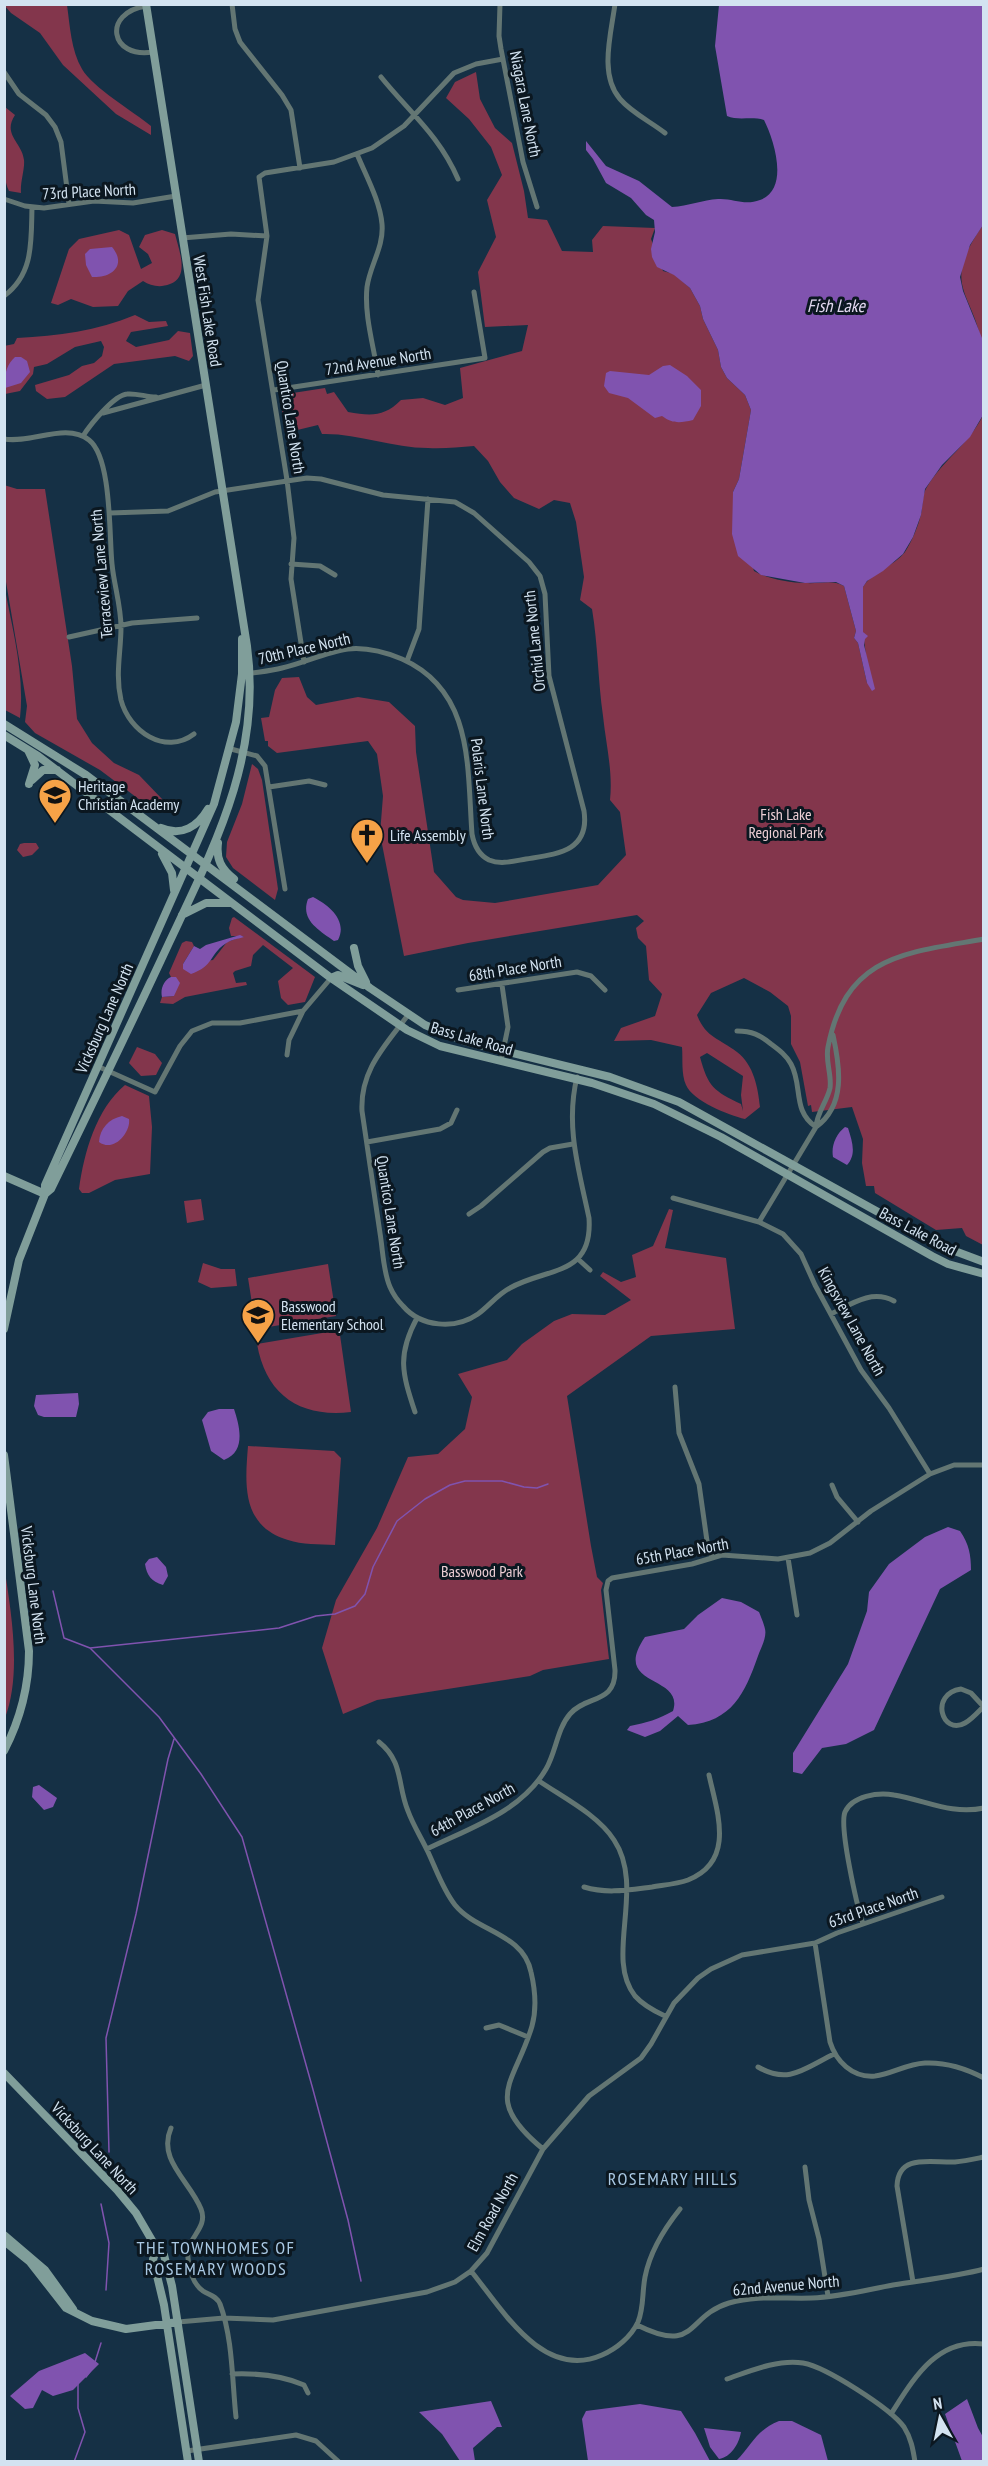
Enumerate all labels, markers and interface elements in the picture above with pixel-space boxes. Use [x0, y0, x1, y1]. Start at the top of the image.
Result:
street label: Niagara Lane North [506, 49, 546, 159]
street label: 73rd Place North [42, 179, 136, 203]
street label: West Fish Lake Road [189, 254, 227, 368]
water label: Fish Lake [807, 294, 866, 317]
street label: 72nd Avenue North [324, 343, 432, 379]
street label: Quantico Lane North [272, 359, 310, 475]
street label: Terraceview Lane North [85, 509, 117, 639]
street label: Orchid Lane North [519, 590, 549, 692]
street label: 70th Place North [256, 628, 352, 668]
street label: Polaris Lane North [467, 737, 499, 841]
place label: Heritage Christian Academy [78, 776, 179, 814]
school or university icon: Heritage Christian Academy [37, 777, 73, 824]
park label: Fish Lake Regional Park [748, 804, 824, 842]
church icon: Life Assembly [349, 817, 385, 864]
place label: Life Assembly [390, 825, 466, 845]
street label: 68th Place North [467, 951, 563, 985]
street label: Vicksburg Lane North [70, 960, 137, 1077]
street label: Bass Lake Road [429, 1017, 515, 1059]
street label: Quantico Lane North [372, 1154, 410, 1270]
street label: Bass Lake Road [876, 1202, 960, 1260]
street label: Kingsview Lane North [814, 1263, 890, 1379]
place label: Basswood Elementary School [281, 1296, 384, 1334]
school or university icon: Basswood Elementary School [240, 1297, 276, 1344]
street label: Vicksburg Lane North [17, 1524, 51, 1645]
street label: 65th Place North [634, 1533, 730, 1569]
park label: Basswood Park [441, 1561, 524, 1581]
street label: 64th Place North [426, 1778, 518, 1840]
street label: 63rd Place North [825, 1882, 921, 1932]
street label: Vicksburg Lane North [47, 2097, 143, 2198]
district label: ROSEMARY HILLS [608, 2167, 738, 2190]
street label: Elm Road North [462, 2169, 522, 2255]
district label: THE TOWNHOMES OF ROSEMARY WOODS [136, 2236, 296, 2280]
street label: 62nd Avenue North [732, 2270, 840, 2300]
north arrow [910, 2388, 970, 2448]
text: N [932, 2393, 943, 2414]

